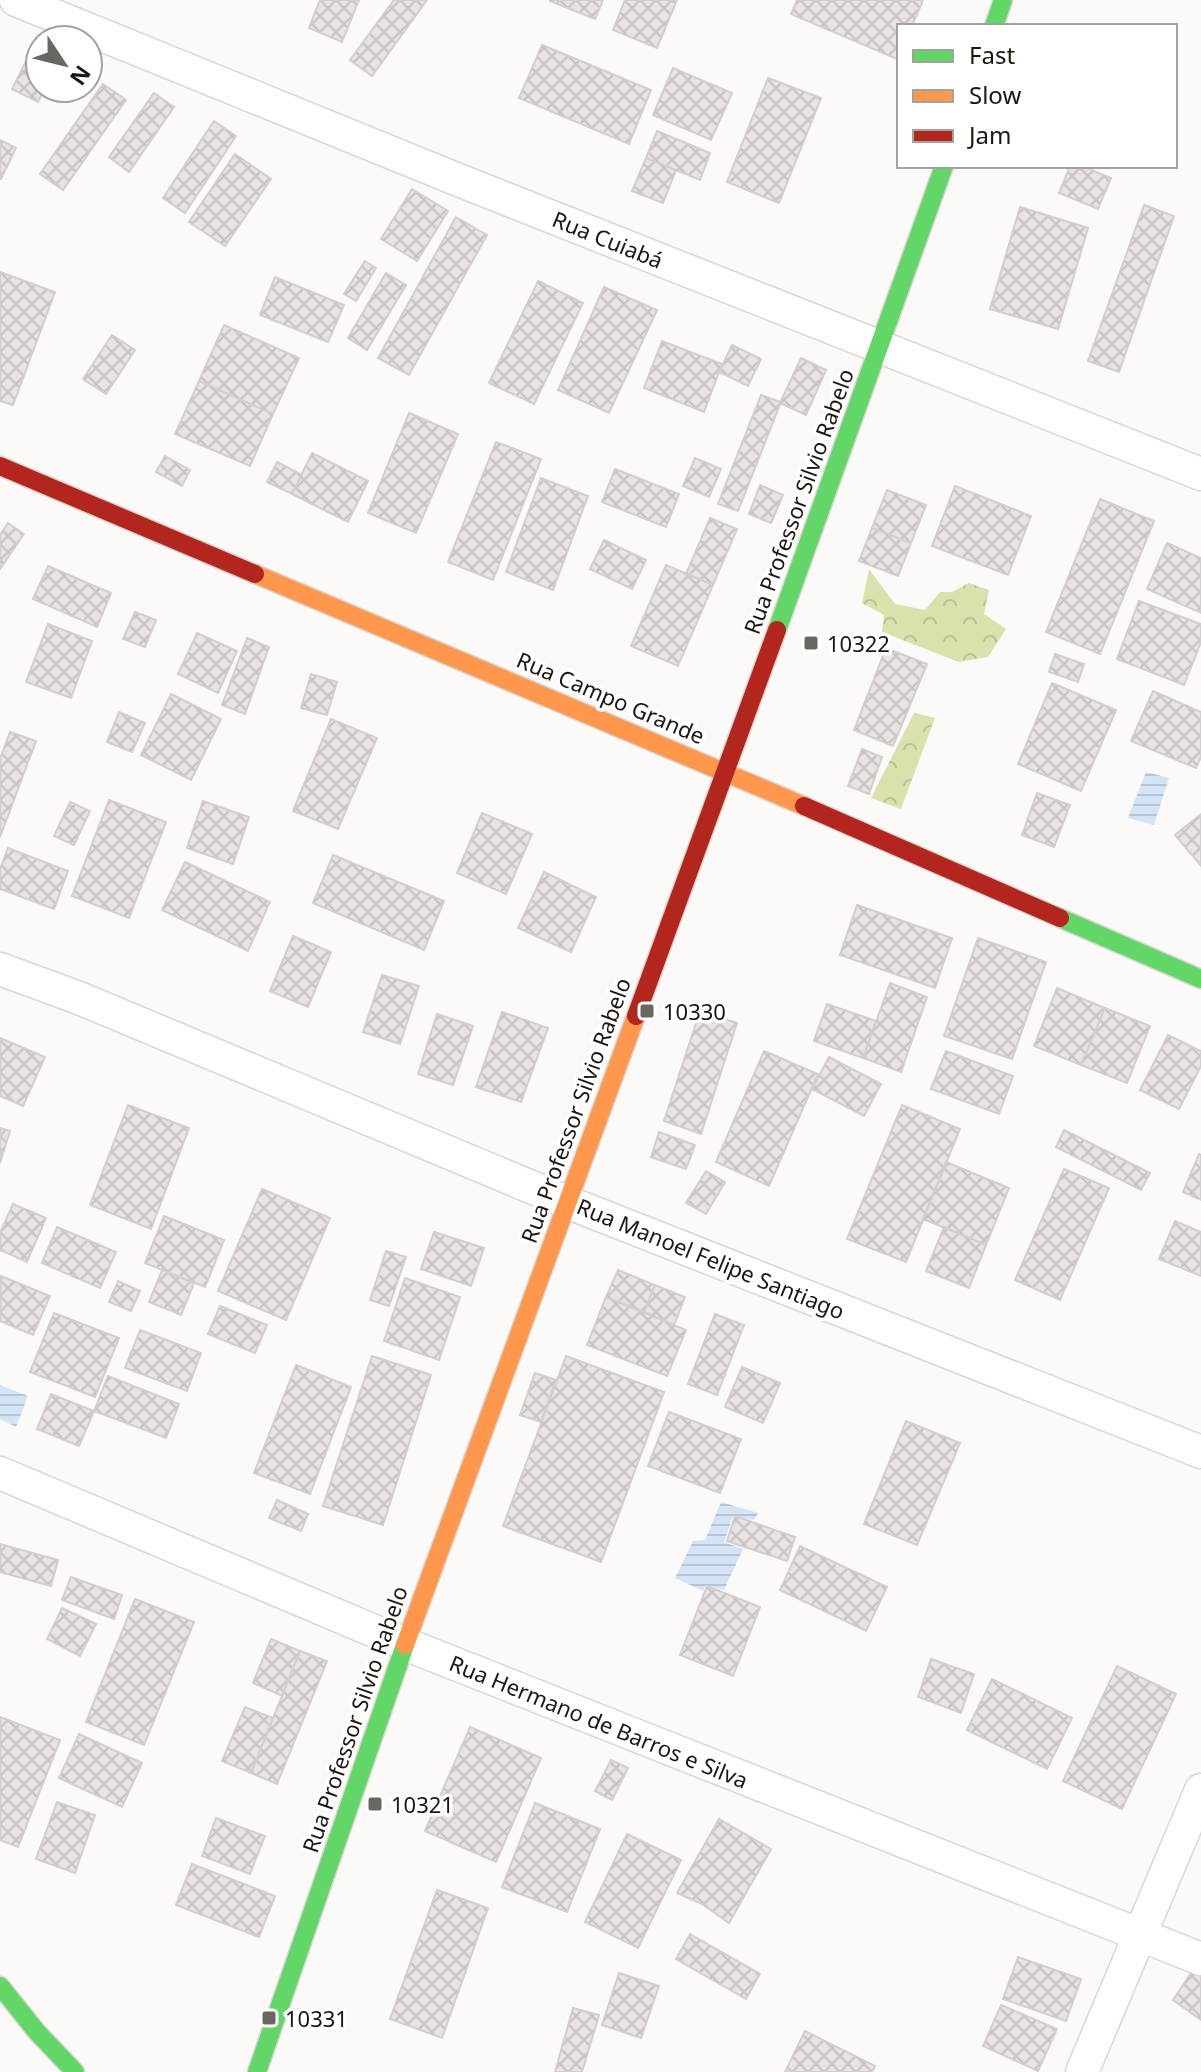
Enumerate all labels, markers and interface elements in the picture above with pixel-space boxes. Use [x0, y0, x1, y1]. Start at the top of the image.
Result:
north arrow [24, 24, 104, 104]
legend [897, 24, 1177, 168]
text: Fast [969, 38, 1015, 71]
text: N [64, 60, 99, 92]
text: Slow [969, 78, 1021, 111]
text: Jam [967, 118, 1011, 151]
street label: Rua Cuiabá [548, 203, 668, 275]
street label: Rua Professor Silvio Rabelo [736, 364, 860, 638]
place label: 10322 [827, 628, 890, 658]
marker: 10322 [802, 634, 820, 652]
street label: Rua Campo Grande [513, 644, 709, 750]
street label: Rua Professor Silvio Rabelo [513, 973, 637, 1247]
place label: 10330 [663, 996, 726, 1026]
marker: 10330 [638, 1002, 656, 1020]
street label: Rua Manoel Felipe Santiago [573, 1191, 849, 1325]
street label: Rua Professor Silvio Rabelo [294, 1582, 414, 1856]
street label: Rua Hermano de Barros e Silva [445, 1647, 753, 1795]
place label: 10321 [391, 1789, 454, 1819]
marker: 10321 [366, 1795, 384, 1813]
place label: 10331 [285, 2003, 348, 2033]
marker: 10331 [260, 2009, 278, 2027]

